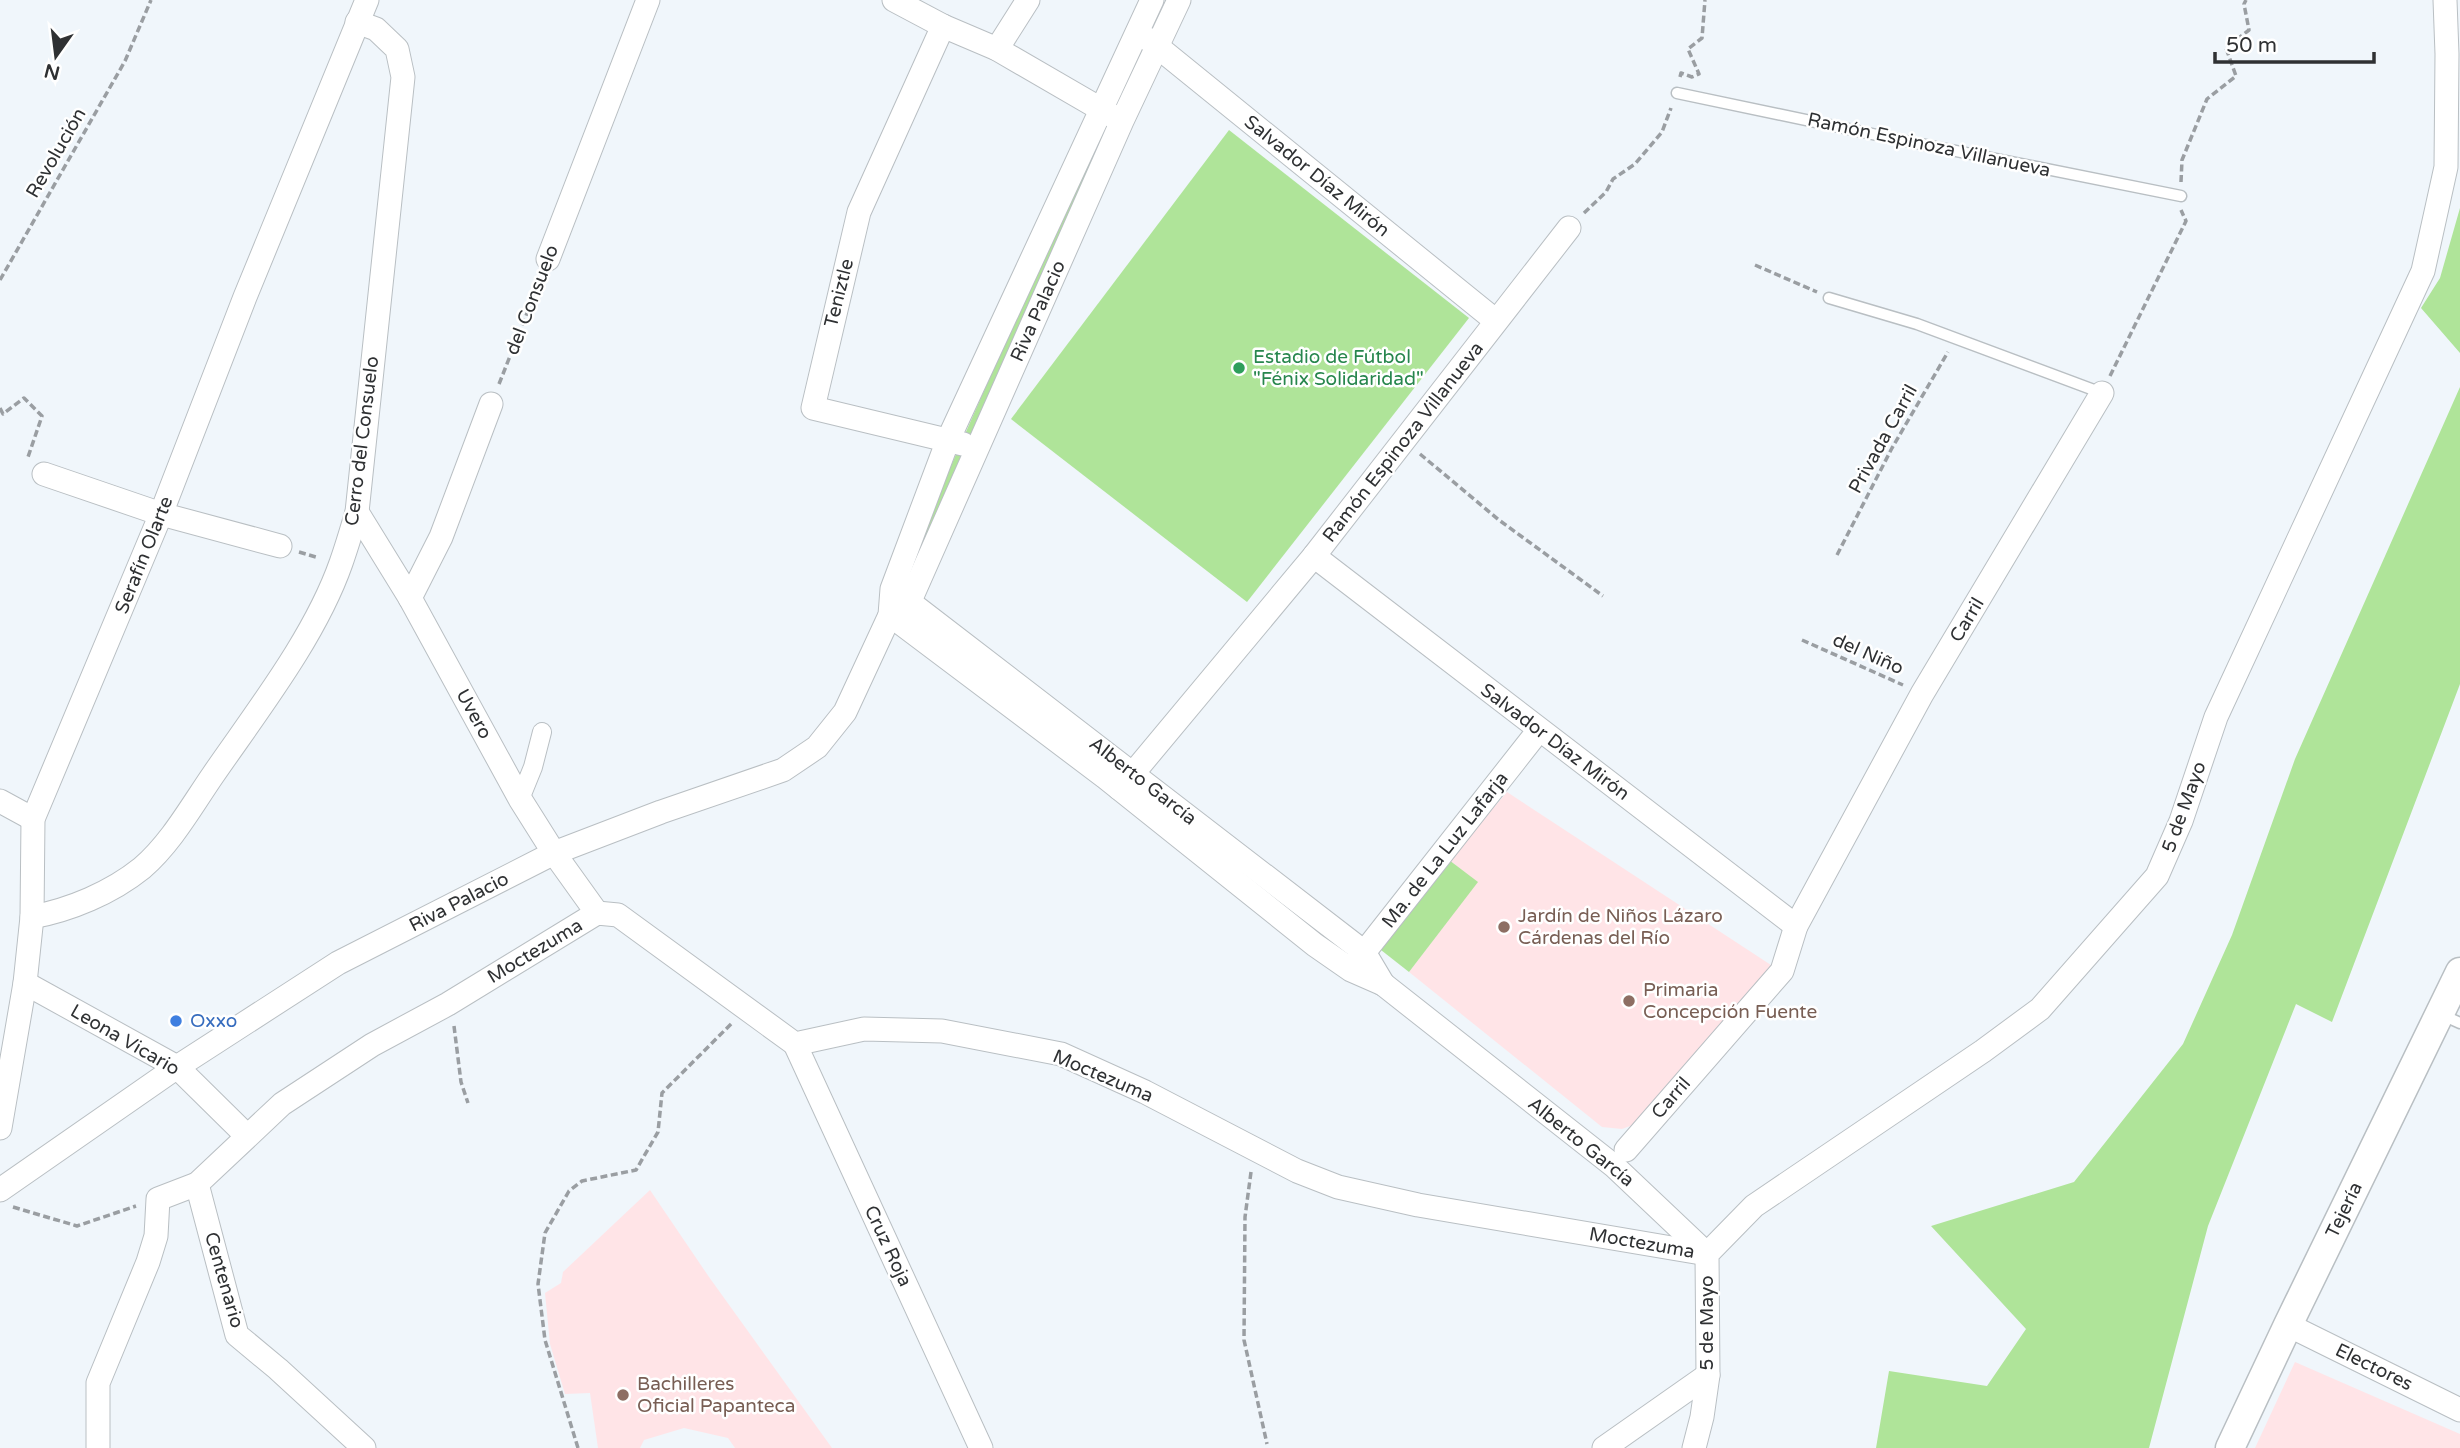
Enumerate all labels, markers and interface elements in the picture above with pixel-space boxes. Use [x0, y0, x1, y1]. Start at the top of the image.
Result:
north arrow [21, 21, 91, 91]
scale bar [2215, 21, 2374, 65]
text: 50 m [2226, 33, 2277, 58]
text: N [42, 59, 62, 84]
street label: Revolución [21, 104, 91, 202]
street label: Ramón Espinoza Villanueva [1805, 108, 2053, 182]
street label: Salvador Díaz Mirón [1240, 111, 1394, 241]
street label: del Consuelo [501, 242, 563, 358]
street label: Teniztle [820, 257, 858, 329]
street label: Riva Palacio [1006, 257, 1070, 365]
street label: Ramón Espinoza Villanueva [1318, 338, 1488, 546]
place label: Estadio de Fútbol "Fénix Solidaridad" [1253, 346, 1424, 390]
street label: Cerro del Consuelo [341, 355, 383, 527]
marker: Estadio de Fútbol "Fénix Solidaridad" [1231, 360, 1247, 376]
street label: Privada Carril [1844, 381, 1922, 497]
street label: Serafín Olarte [110, 493, 178, 617]
street label: Carril [1945, 594, 1989, 646]
street label: del Niño [1829, 629, 1907, 679]
street label: Salvador Díaz Mirón [1476, 679, 1634, 805]
street label: Uvero [451, 685, 497, 743]
street label: Alberto García [1085, 732, 1201, 830]
street label: 5 de Mayo [2157, 759, 2211, 855]
street label: Ma. de La Luz Lafarja [1377, 768, 1513, 932]
street label: Riva Palacio [406, 868, 512, 936]
place label: Jardín de Niños Lázaro Cárdenas del Río [1518, 905, 1723, 949]
street label: Moctezuma [484, 914, 586, 988]
marker: Jardín de Niños Lázaro Cárdenas del Río [1496, 919, 1512, 935]
place label: Primaria Concepción Fuente [1643, 979, 1817, 1023]
marker: Primaria Concepción Fuente [1621, 993, 1637, 1009]
street label: Leona Vicario [66, 1000, 184, 1080]
place label: Oxxo [190, 1010, 237, 1032]
marker: Oxxo [168, 1013, 184, 1029]
street label: Moctezuma [1050, 1045, 1156, 1107]
street label: Carril [1647, 1073, 1695, 1123]
street label: Alberto García [1524, 1093, 1638, 1191]
street label: Tejería [2321, 1178, 2367, 1242]
street label: Cruz Roja [860, 1202, 916, 1290]
street label: Moctezuma [1587, 1223, 1697, 1263]
street label: Centenario [200, 1230, 248, 1330]
street label: 5 de Mayo [1696, 1275, 1718, 1371]
street label: Electores [2332, 1339, 2416, 1395]
place label: Bachilleres Oficial Papanteca [637, 1373, 795, 1417]
marker: Bachilleres Oficial Papanteca [615, 1387, 631, 1403]

